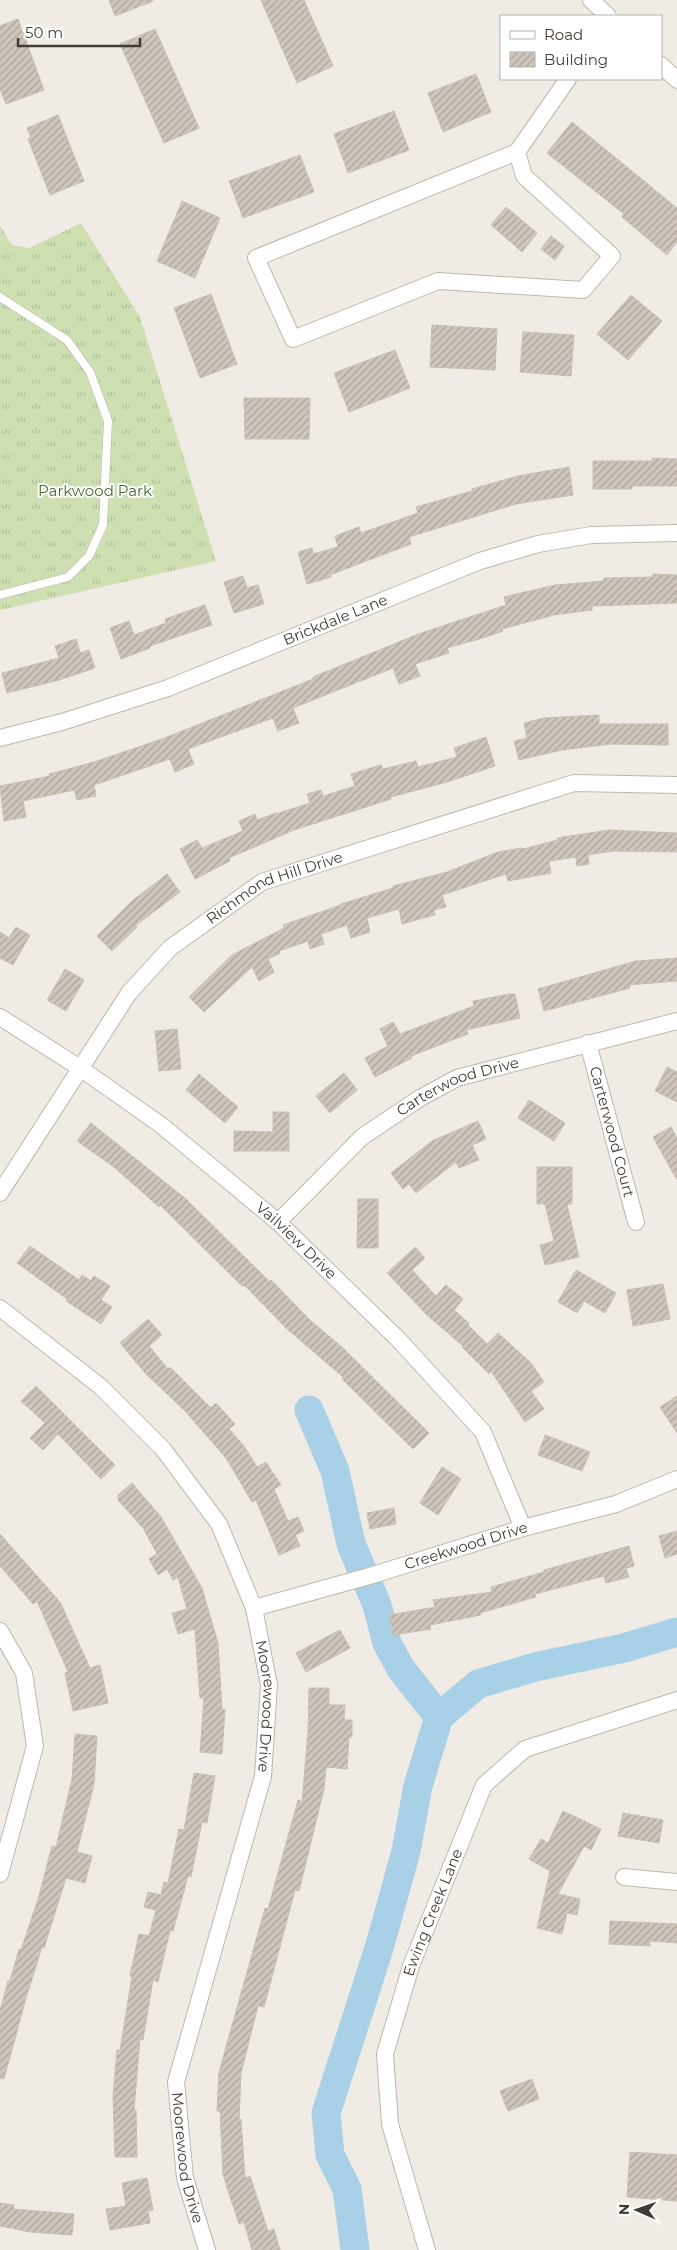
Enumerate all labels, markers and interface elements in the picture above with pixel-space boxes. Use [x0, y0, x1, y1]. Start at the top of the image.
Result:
scale bar [18, 15, 140, 47]
legend [500, 15, 662, 80]
text: 50 m [25, 23, 63, 42]
text: Road [544, 25, 583, 44]
text: Building [544, 50, 608, 69]
park label: Parkwood Park [38, 481, 152, 500]
street label: Brickdale Lane [280, 590, 390, 649]
street label: Richmond Hill Drive [202, 847, 345, 928]
street label: Carterwood Drive [393, 1052, 521, 1120]
street label: Carterwood Court [586, 1064, 639, 1199]
street label: Vailview Drive [252, 1198, 341, 1283]
street label: Creekwood Drive [402, 1517, 530, 1574]
street label: Moorewood Drive [251, 1638, 279, 1773]
street label: Ewing Creek Lane [399, 1846, 466, 1978]
street label: Moorewood Drive [168, 2091, 208, 2225]
north arrow [612, 2185, 662, 2235]
text: N [615, 2204, 633, 2216]

